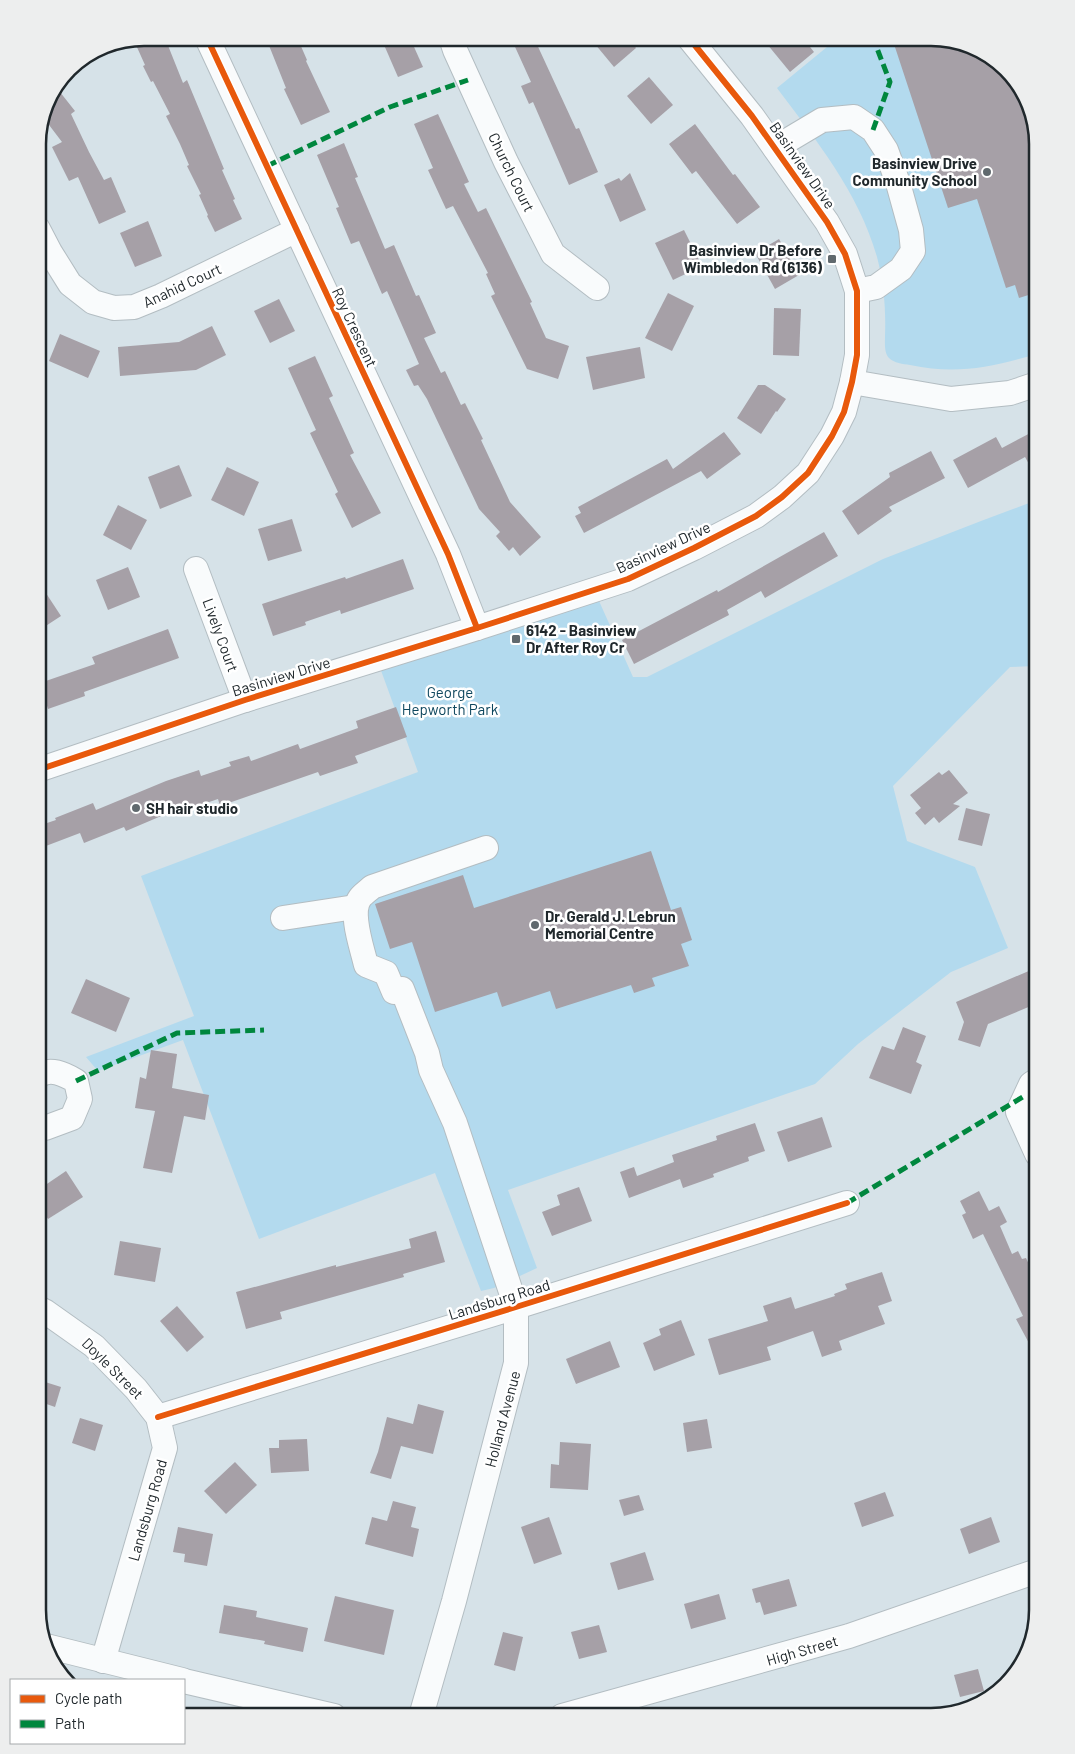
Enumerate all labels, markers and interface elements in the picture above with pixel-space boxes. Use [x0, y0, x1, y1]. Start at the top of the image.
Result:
street label: Basinview Drive [766, 118, 840, 212]
street label: Church Court [485, 129, 539, 215]
place label: Basinview Drive Community School [853, 154, 977, 189]
marker: Basinview Drive Community School [981, 166, 993, 178]
place label: Basinview Dr Before Wimbledon Rd (6136) [684, 241, 823, 276]
marker: Basinview Dr Before Wimbledon Rd (6136) [826, 253, 838, 265]
street label: Anahid Court [140, 259, 224, 311]
street label: Roy Crescent [329, 284, 381, 370]
street label: Basinview Drive [613, 517, 713, 577]
street label: Lively Court [199, 596, 243, 674]
place label: 6142 - Basinview Dr After Roy Cr [526, 621, 637, 656]
marker: 6142 - Basinview Dr After Roy Cr [510, 633, 522, 645]
street label: Basinview Drive [230, 652, 332, 700]
park label: George Hepworth Park [402, 683, 499, 718]
place label: SH hair studio [146, 799, 238, 817]
marker: SH hair studio [130, 802, 142, 814]
place label: Dr. Gerald J. Lebrun Memorial Centre [545, 907, 676, 942]
marker: Dr. Gerald J. Lebrun Memorial Centre [529, 919, 541, 931]
street label: Landsburg Road [446, 1275, 552, 1323]
street label: Doyle Street [79, 1334, 147, 1402]
street label: Holland Avenue [480, 1369, 524, 1469]
street label: Landsburg Road [124, 1457, 170, 1563]
street label: High Street [764, 1631, 840, 1669]
legend [10, 1679, 185, 1744]
text: Cycle path [55, 1689, 122, 1707]
text: Path [55, 1714, 85, 1732]

